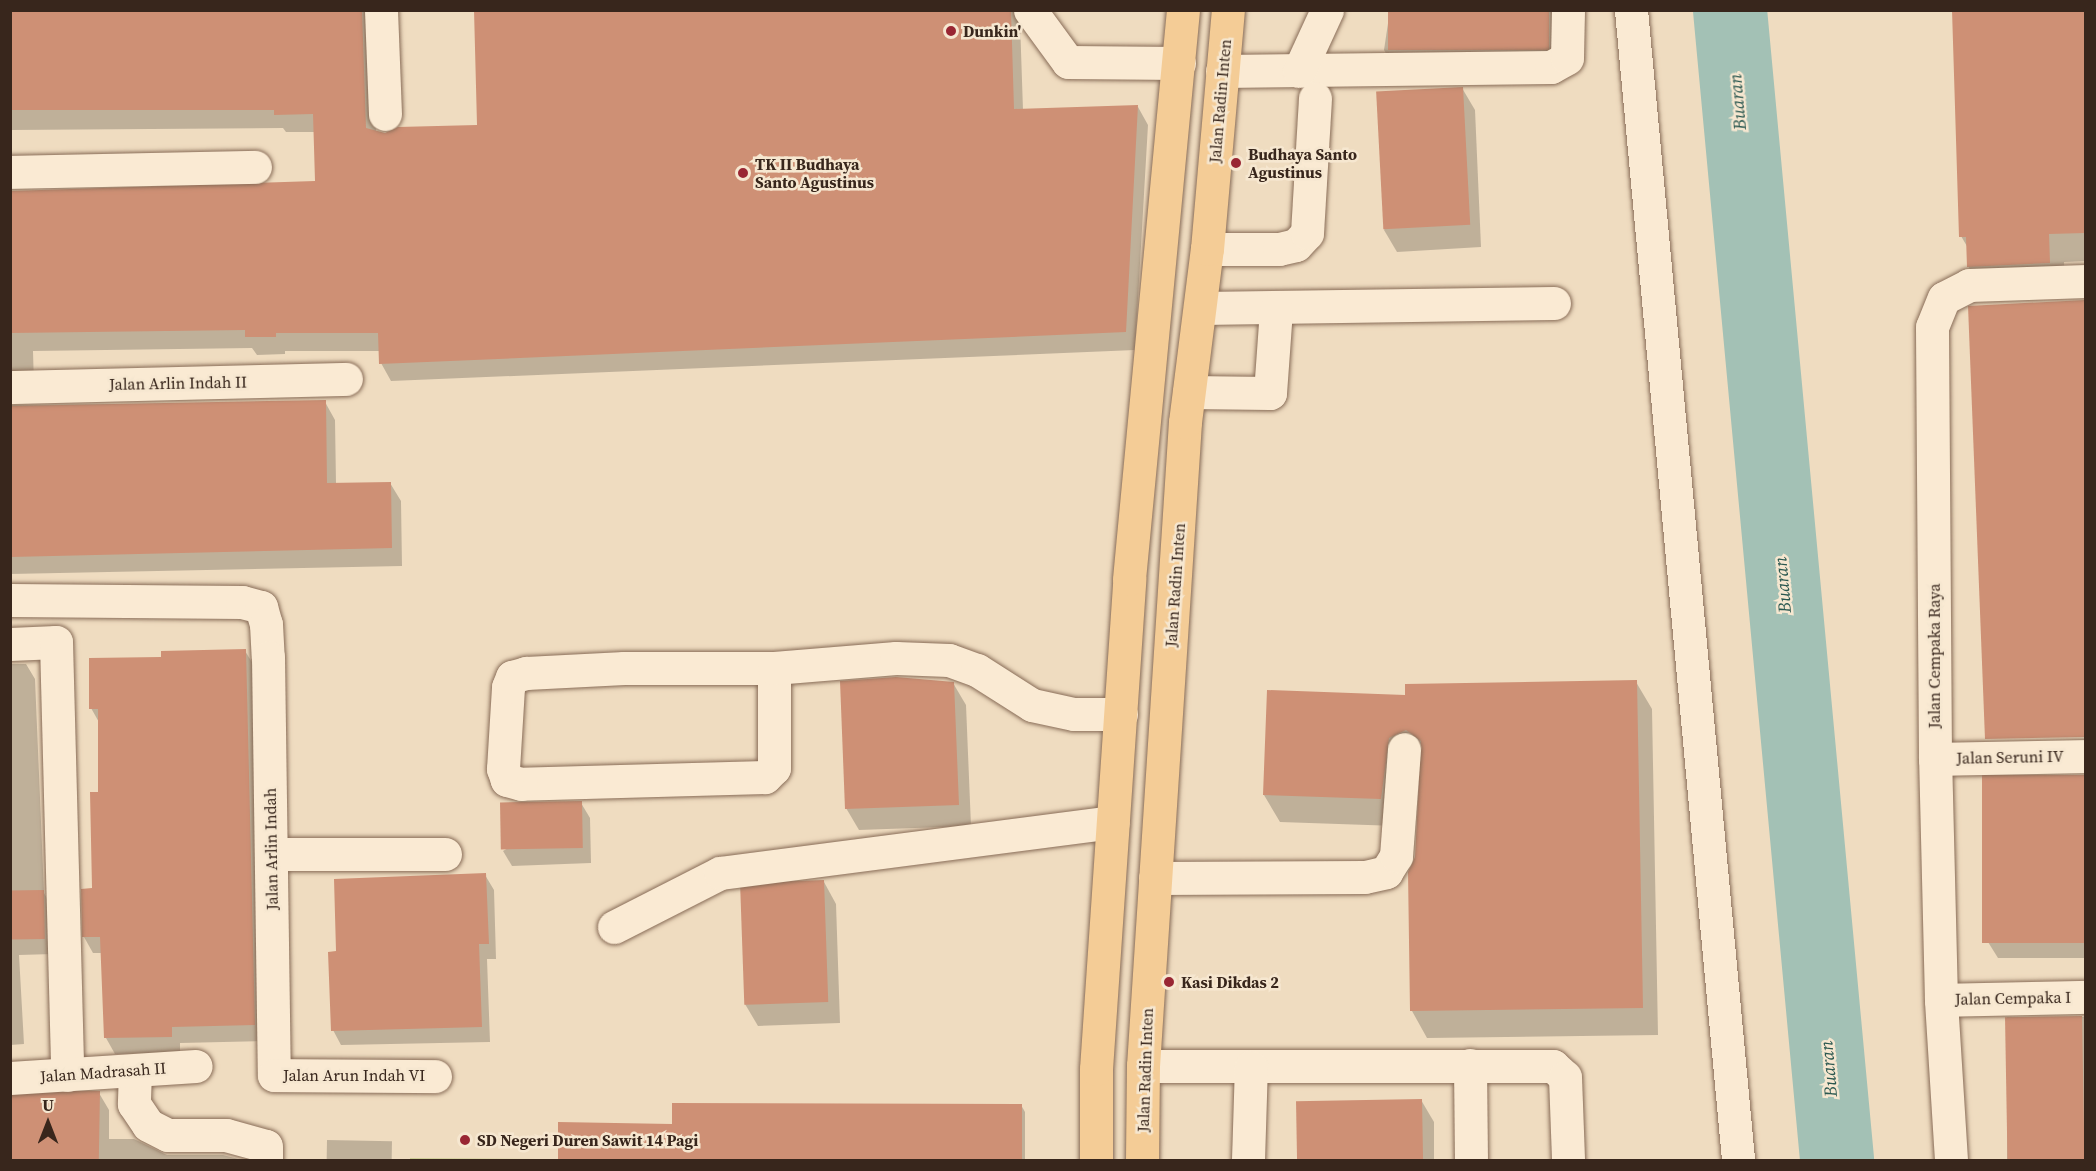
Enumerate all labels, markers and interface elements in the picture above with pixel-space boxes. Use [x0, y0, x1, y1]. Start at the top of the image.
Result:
place label: Dunkin' [963, 21, 1021, 41]
marker: Dunkin' [944, 24, 958, 38]
street label: Jalan Radin Inten [1205, 38, 1235, 164]
water label: Buaran [1725, 73, 1751, 131]
place label: Budhaya Santo Agustinus [1248, 144, 1357, 182]
place label: TK II Budhaya Santo Agustinus [755, 154, 874, 192]
marker: Budhaya Santo Agustinus [1229, 156, 1243, 170]
marker: TK II Budhaya Santo Agustinus [736, 166, 750, 180]
street label: Jalan Arlin Indah II [109, 372, 247, 394]
street label: Jalan Radin Inten [1161, 522, 1189, 648]
water label: Buaran [1770, 556, 1796, 614]
street label: Jalan Cempaka Raya [1924, 584, 1944, 728]
street label: Jalan Seruni IV [1956, 746, 2064, 768]
street label: Jalan Arlin Indah [260, 788, 282, 910]
place label: Kasi Dikdas 2 [1181, 972, 1279, 992]
marker: Kasi Dikdas 2 [1162, 975, 1176, 989]
street label: Jalan Cempaka I [1955, 987, 2071, 1009]
street label: Jalan Radin Inten [1133, 1008, 1157, 1132]
water label: Buaran [1816, 1040, 1842, 1098]
street label: Jalan Madrasah II [39, 1058, 167, 1086]
street label: Jalan Arun Indah VI [283, 1065, 425, 1085]
north arrow [18, 1093, 78, 1153]
text: U [42, 1094, 54, 1116]
place label: SD Negeri Duren Sawit 14 Pagi [477, 1130, 698, 1150]
marker: SD Negeri Duren Sawit 14 Pagi [458, 1133, 472, 1147]

